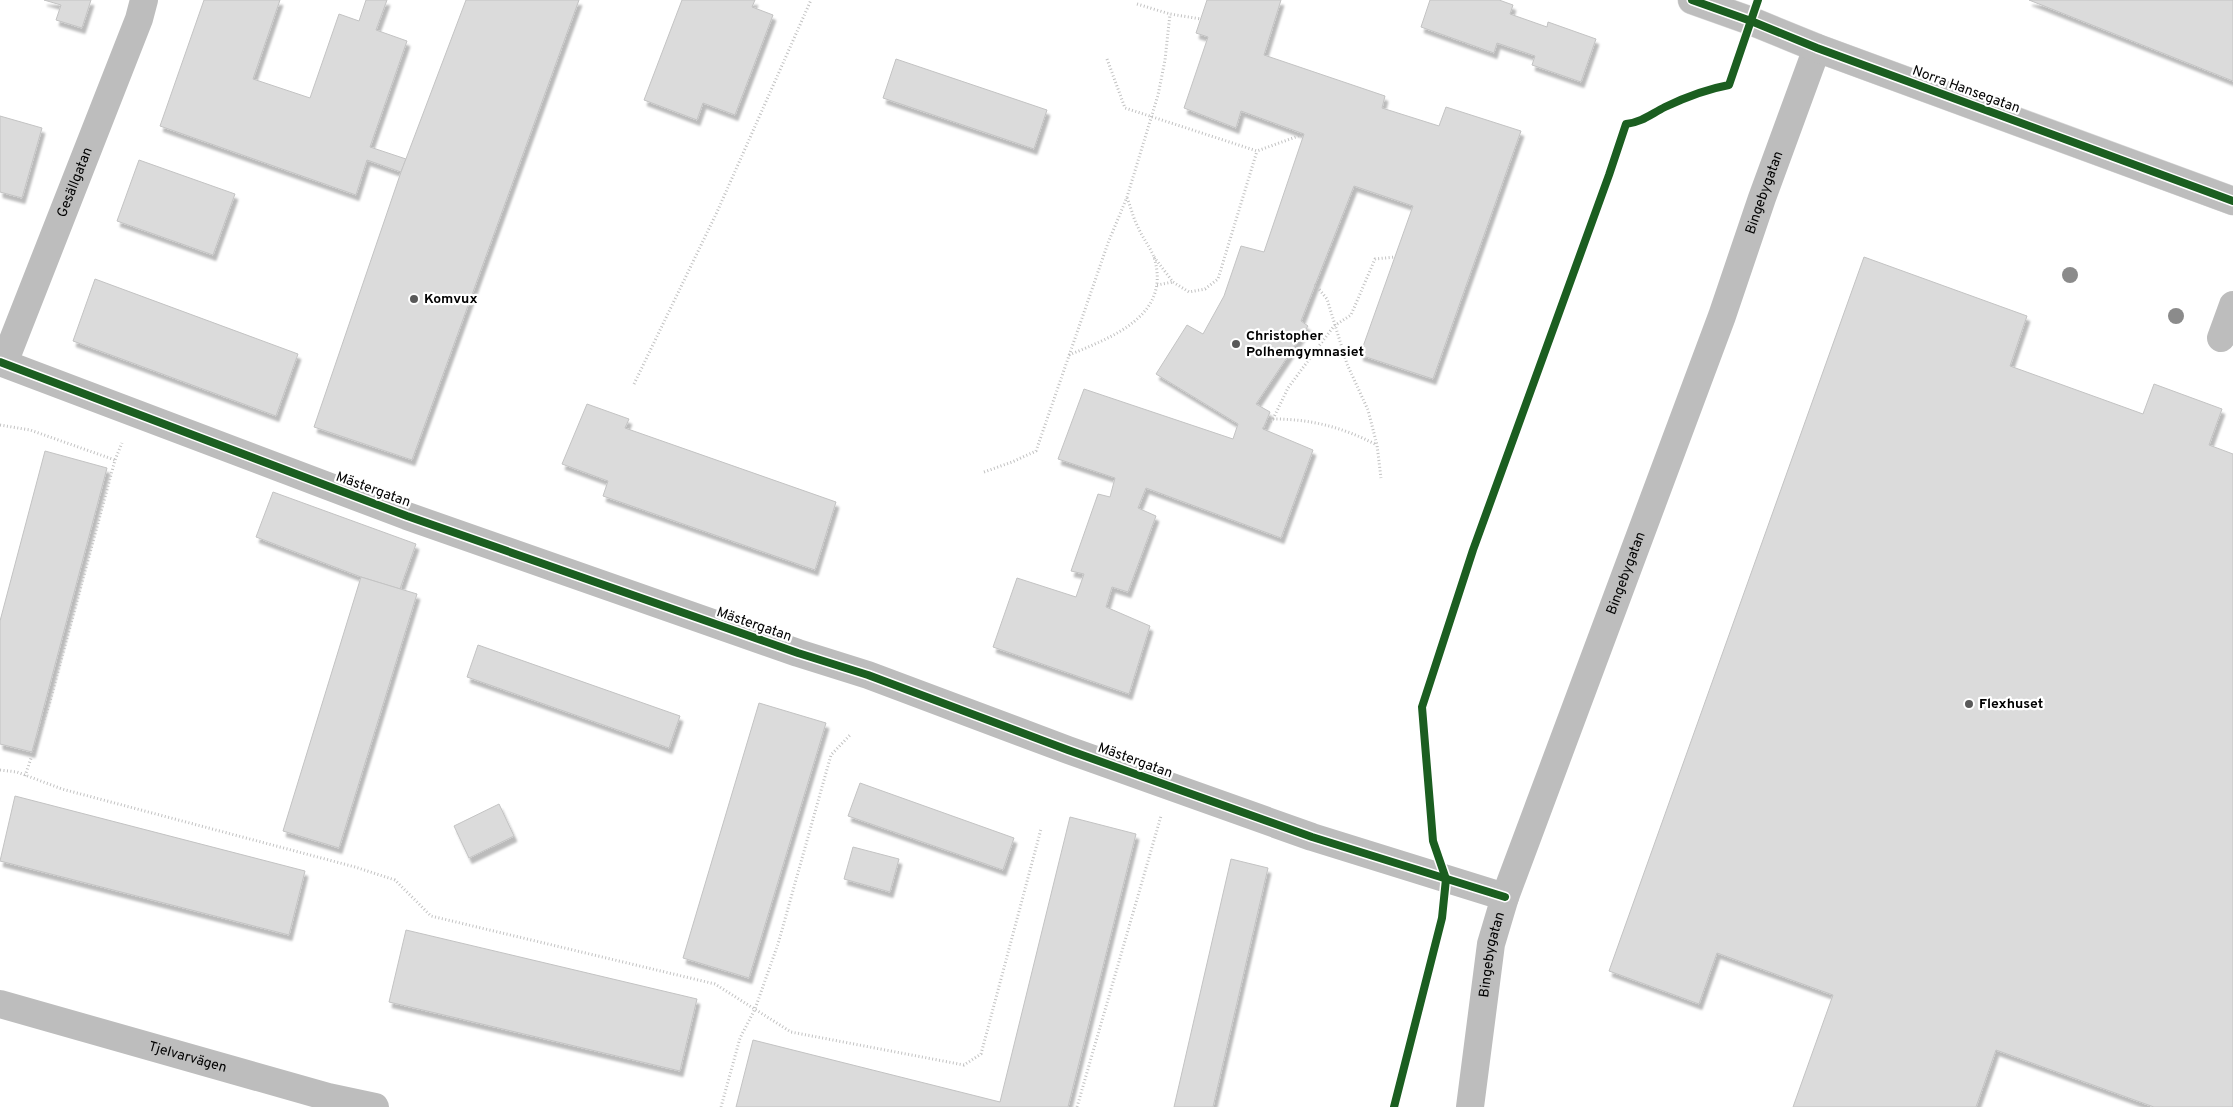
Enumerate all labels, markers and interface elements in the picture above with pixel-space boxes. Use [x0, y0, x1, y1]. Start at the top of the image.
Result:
street label: Norra Hansegatan [1910, 63, 2022, 117]
street label: Gesällgatan [53, 145, 96, 220]
street label: Bingebygatan [1742, 149, 1787, 236]
place label: Komvux [424, 291, 477, 308]
marker: Komvux [408, 293, 420, 305]
place label: Christopher Polhemgymnasiet [1246, 328, 1364, 361]
marker: Christopher Polhemgymnasiet [1230, 338, 1242, 350]
street label: Mästergatan [333, 469, 413, 511]
street label: Bingebygatan [1603, 529, 1649, 617]
street label: Mästergatan [714, 604, 794, 646]
place label: Flexhuset [1979, 696, 2043, 713]
marker: Flexhuset [1963, 698, 1975, 710]
street label: Mästergatan [1095, 740, 1175, 782]
street label: Bingebygatan [1476, 910, 1509, 999]
street label: Tjelvarvägen [147, 1038, 229, 1076]

